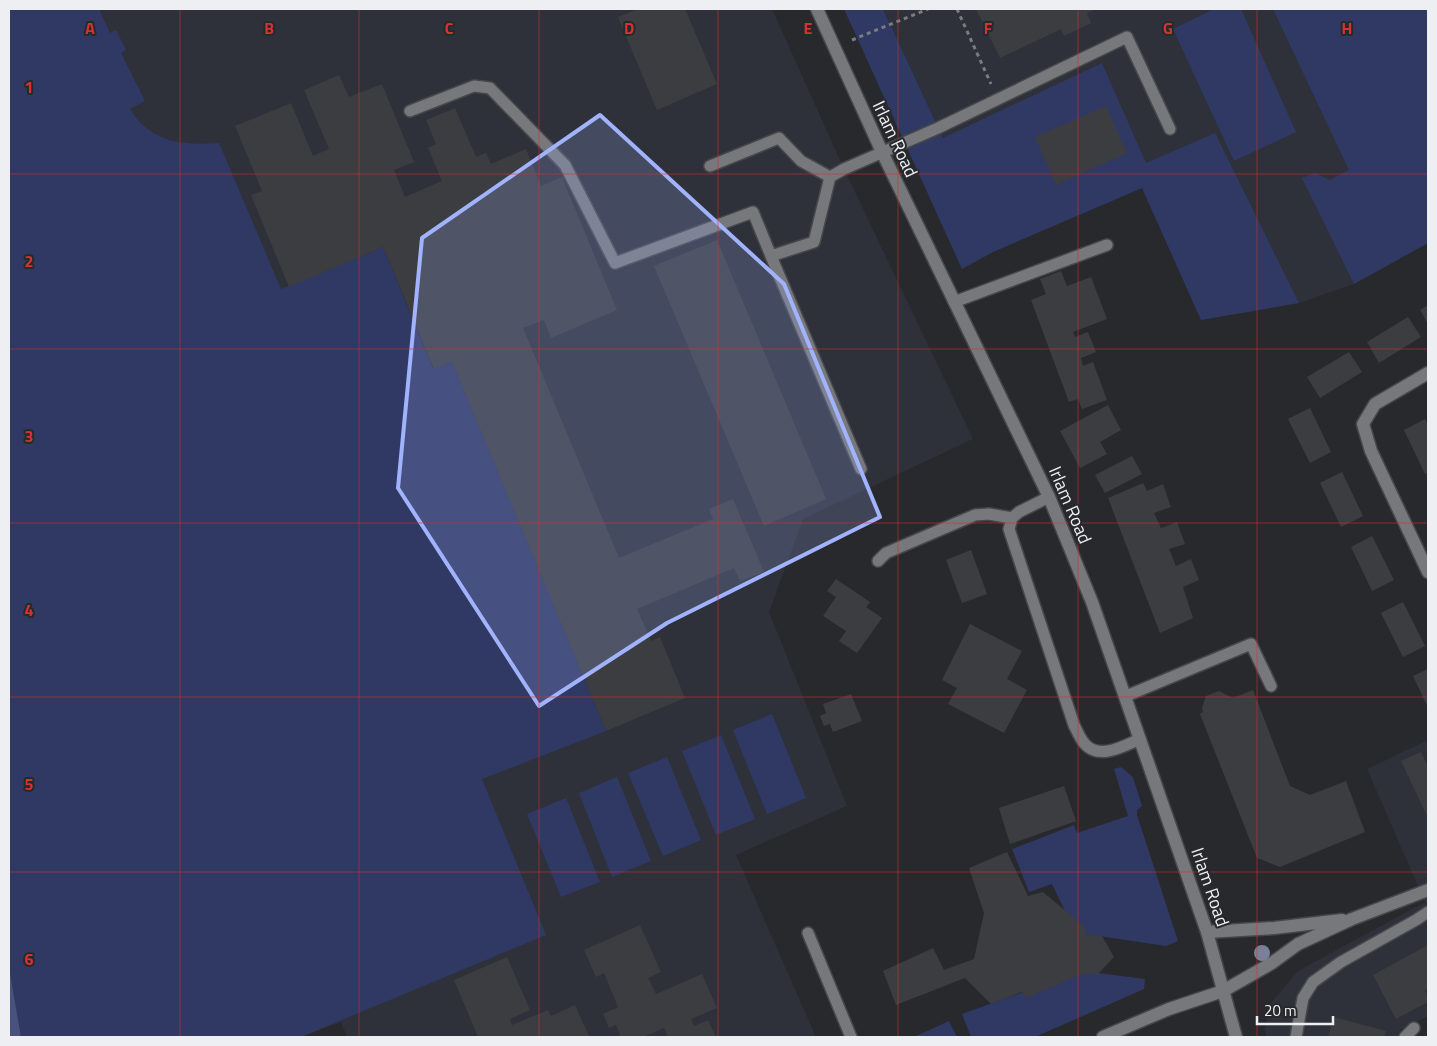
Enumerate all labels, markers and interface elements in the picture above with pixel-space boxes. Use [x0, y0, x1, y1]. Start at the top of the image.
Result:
text: A [85, 16, 95, 40]
text: B [264, 16, 274, 40]
text: C [445, 16, 454, 40]
text: D [624, 16, 634, 40]
text: E [804, 16, 813, 40]
text: F [984, 16, 993, 40]
text: G [1163, 16, 1173, 40]
text: H [1342, 16, 1352, 40]
text: 1 [25, 75, 33, 99]
street label: Irlam Road [866, 96, 925, 182]
text: 2 [25, 249, 33, 273]
text: 3 [25, 424, 33, 448]
street label: Irlam Road [1042, 462, 1099, 548]
text: 4 [25, 598, 34, 622]
text: 5 [25, 772, 34, 796]
street label: Irlam Road [1184, 844, 1237, 930]
text: 6 [25, 947, 34, 971]
scale bar [1257, 994, 1333, 1026]
text: 20 m [1264, 999, 1297, 1022]

